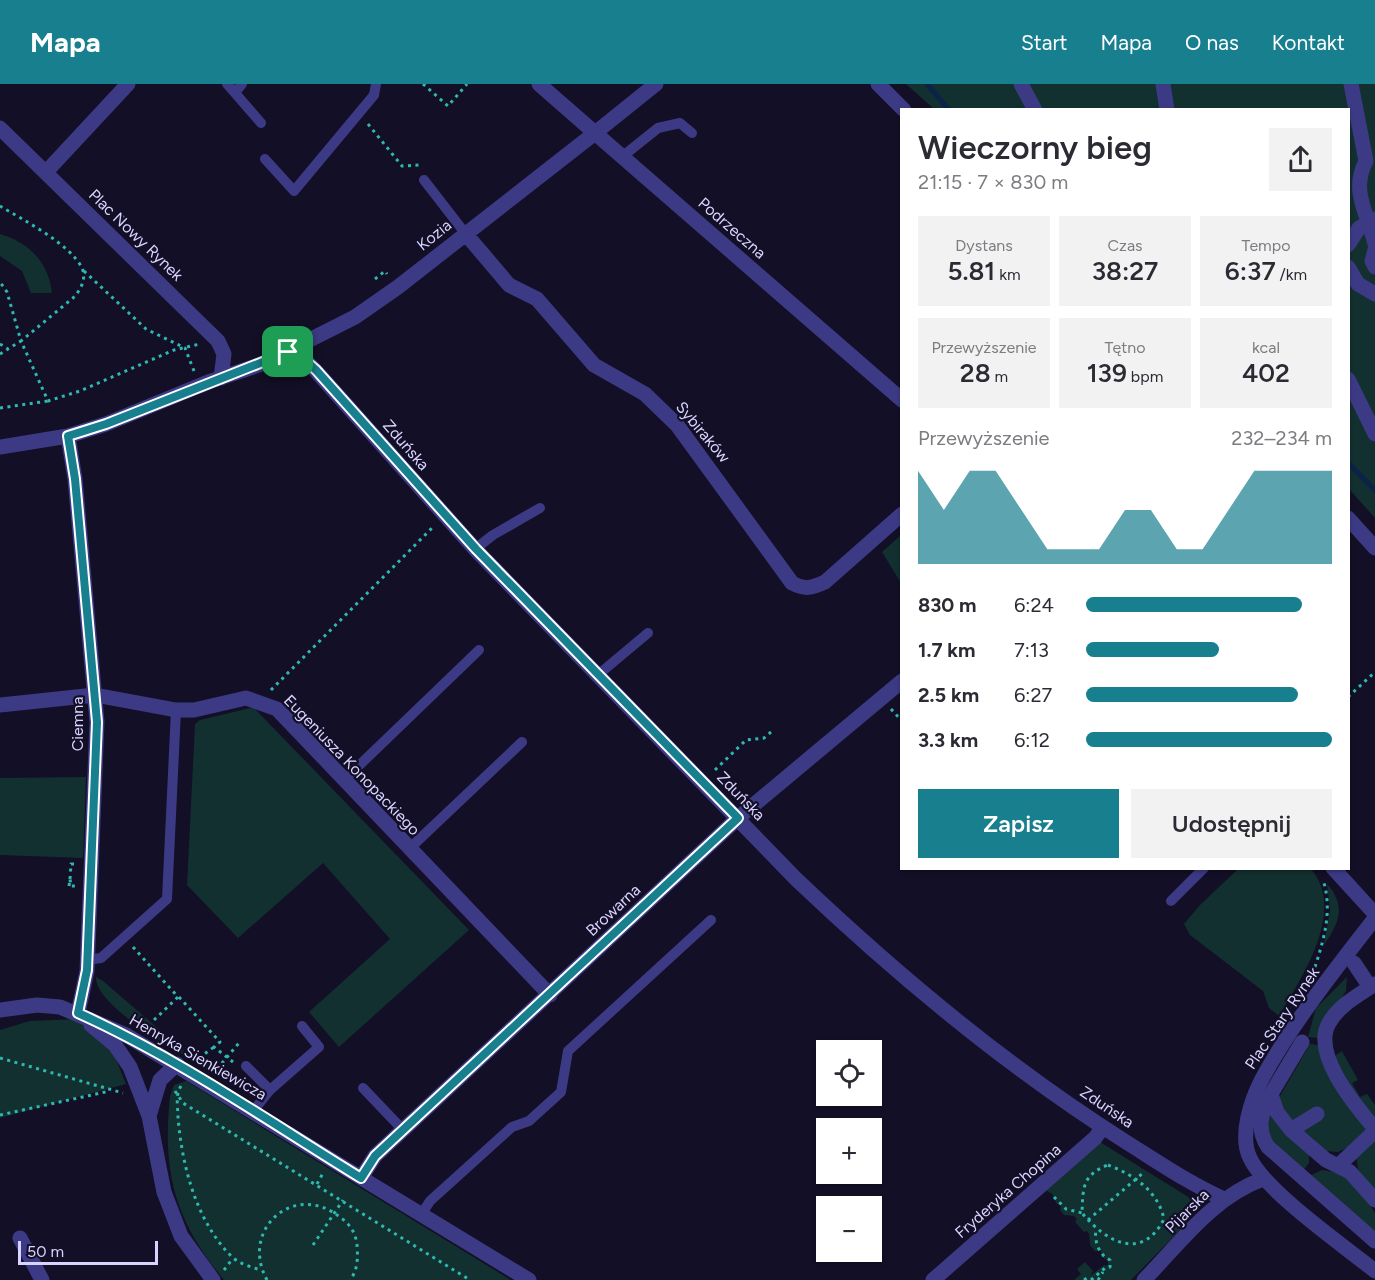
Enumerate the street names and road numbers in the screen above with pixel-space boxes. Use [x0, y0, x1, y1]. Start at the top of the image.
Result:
street label: Plac Nowy Rynek [85, 185, 187, 285]
street label: Podrzeczna [694, 193, 770, 263]
street label: Kozia [413, 215, 455, 255]
street label: Sybiraków [672, 398, 734, 467]
street label: Zduńska [379, 416, 433, 474]
street label: Eugeniusza Konopackiego [280, 691, 424, 839]
street label: Ciemna [68, 697, 87, 751]
street label: Zduńska [713, 768, 769, 824]
street label: Browarna [582, 880, 644, 940]
street label: Plac Stary Rynek [1241, 963, 1323, 1073]
street label: Henryka Sienkiewicza [126, 1010, 270, 1104]
street label: Zduńska [1077, 1082, 1137, 1132]
street label: Fryderyka Chopina [951, 1140, 1065, 1242]
street label: Pijarska [1161, 1185, 1213, 1237]

